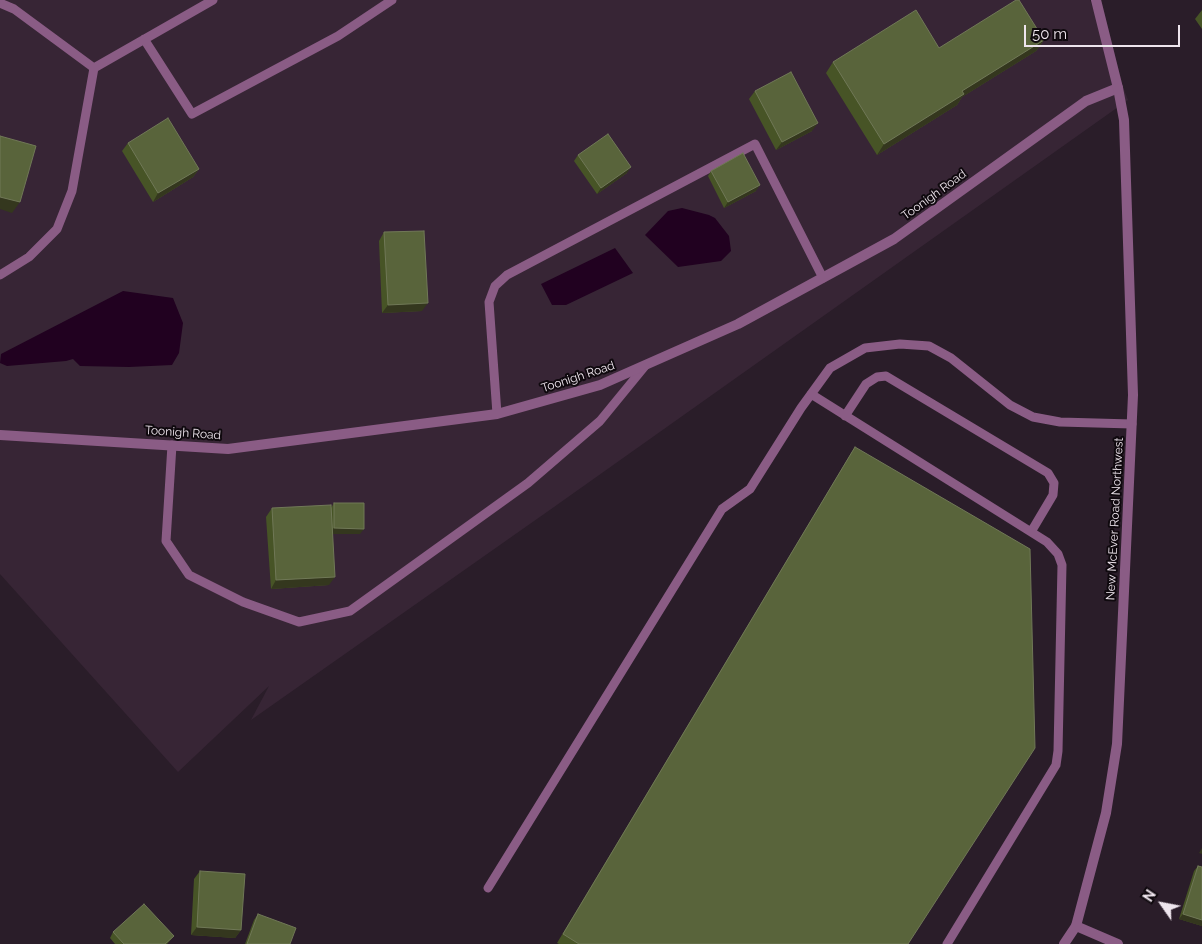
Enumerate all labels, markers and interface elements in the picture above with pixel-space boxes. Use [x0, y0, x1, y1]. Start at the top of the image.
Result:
scale bar [1027, 15, 1183, 47]
text: 50 m [1032, 25, 1067, 43]
street label: Toonigh Road [899, 167, 969, 223]
street label: Toonigh Road [540, 358, 616, 396]
street label: Toonigh Road [145, 423, 221, 443]
street label: New McEver Road Northwest [1104, 437, 1126, 601]
north arrow [1137, 879, 1187, 929]
text: N [1140, 887, 1159, 905]

